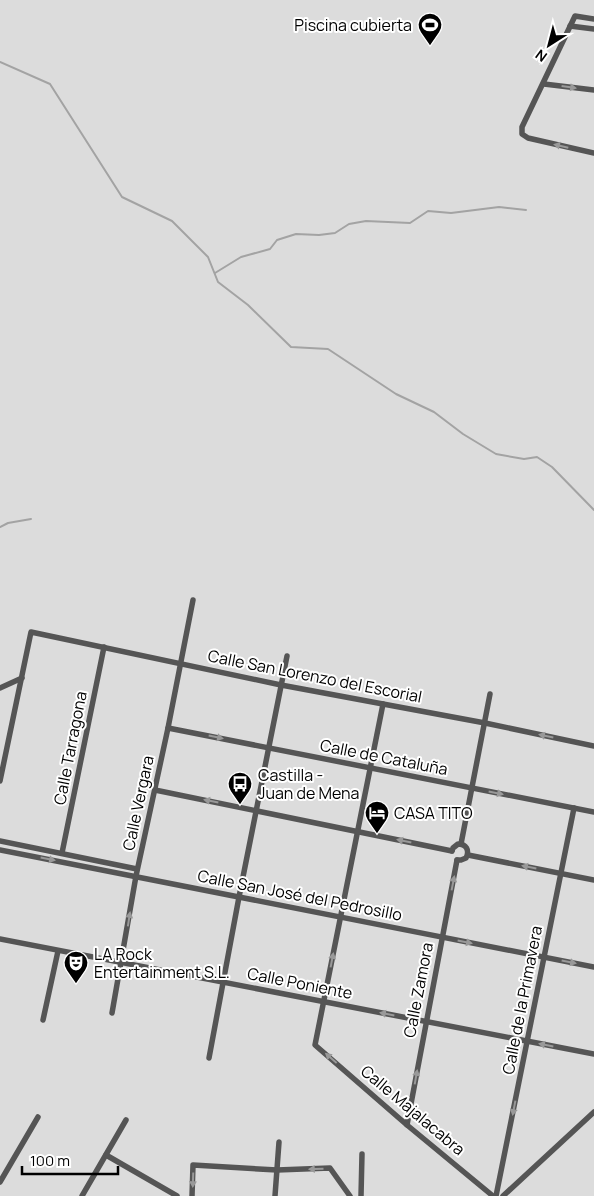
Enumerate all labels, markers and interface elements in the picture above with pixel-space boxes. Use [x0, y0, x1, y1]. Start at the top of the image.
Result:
sports icon: Piscina cubierta [417, 12, 443, 46]
place label: Piscina cubierta [294, 14, 412, 36]
north arrow [524, 20, 574, 70]
text: N [531, 45, 551, 67]
one-way arrow [561, 83, 577, 91]
one-way arrow [554, 142, 569, 150]
street label: Calle San Lorenzo del Escorial [206, 644, 424, 708]
street label: Calle Tarragona [48, 689, 92, 807]
one-way arrow [538, 731, 554, 739]
one-way arrow [208, 734, 224, 742]
street label: Calle de Cataluña [318, 734, 450, 780]
street label: Calle Vergara [117, 753, 159, 853]
place label: Castilla - Juan de Mena [258, 764, 360, 804]
bus stop icon: Castilla - Juan de Mena [227, 771, 253, 805]
one-way arrow [488, 789, 503, 797]
one-way arrow [202, 797, 218, 805]
hotel icon: CASA TITO [364, 800, 390, 834]
place label: CASA TITO [394, 802, 473, 824]
one-way arrow [397, 837, 412, 845]
one-way arrow [40, 855, 55, 863]
one-way arrow [521, 862, 537, 870]
street label: Calle San José del Pedrosillo [196, 864, 404, 926]
one-way arrow [449, 875, 457, 891]
one-way arrow [125, 911, 133, 927]
street label: Calle de la Primavera [497, 924, 547, 1076]
one-way arrow [457, 938, 472, 946]
street label: Calle Zamora [398, 941, 438, 1039]
place label: LA Rock Entertainment S.L. [94, 943, 230, 983]
theatre icon: LA Rock Entertainment S.L. [63, 950, 89, 984]
one-way arrow [328, 952, 336, 967]
one-way arrow [561, 959, 577, 967]
street label: Calle Poniente [246, 962, 354, 1004]
one-way arrow [379, 1010, 394, 1018]
one-way arrow [538, 1040, 554, 1048]
one-way arrow [324, 1053, 337, 1064]
street label: Calle Majalacabra [356, 1060, 470, 1160]
one-way arrow [412, 1069, 420, 1085]
one-way arrow [510, 1101, 518, 1116]
scale bar [22, 1144, 119, 1176]
text: 100 m [30, 1150, 70, 1171]
one-way arrow [307, 1165, 323, 1173]
one-way arrow [188, 1173, 196, 1189]

